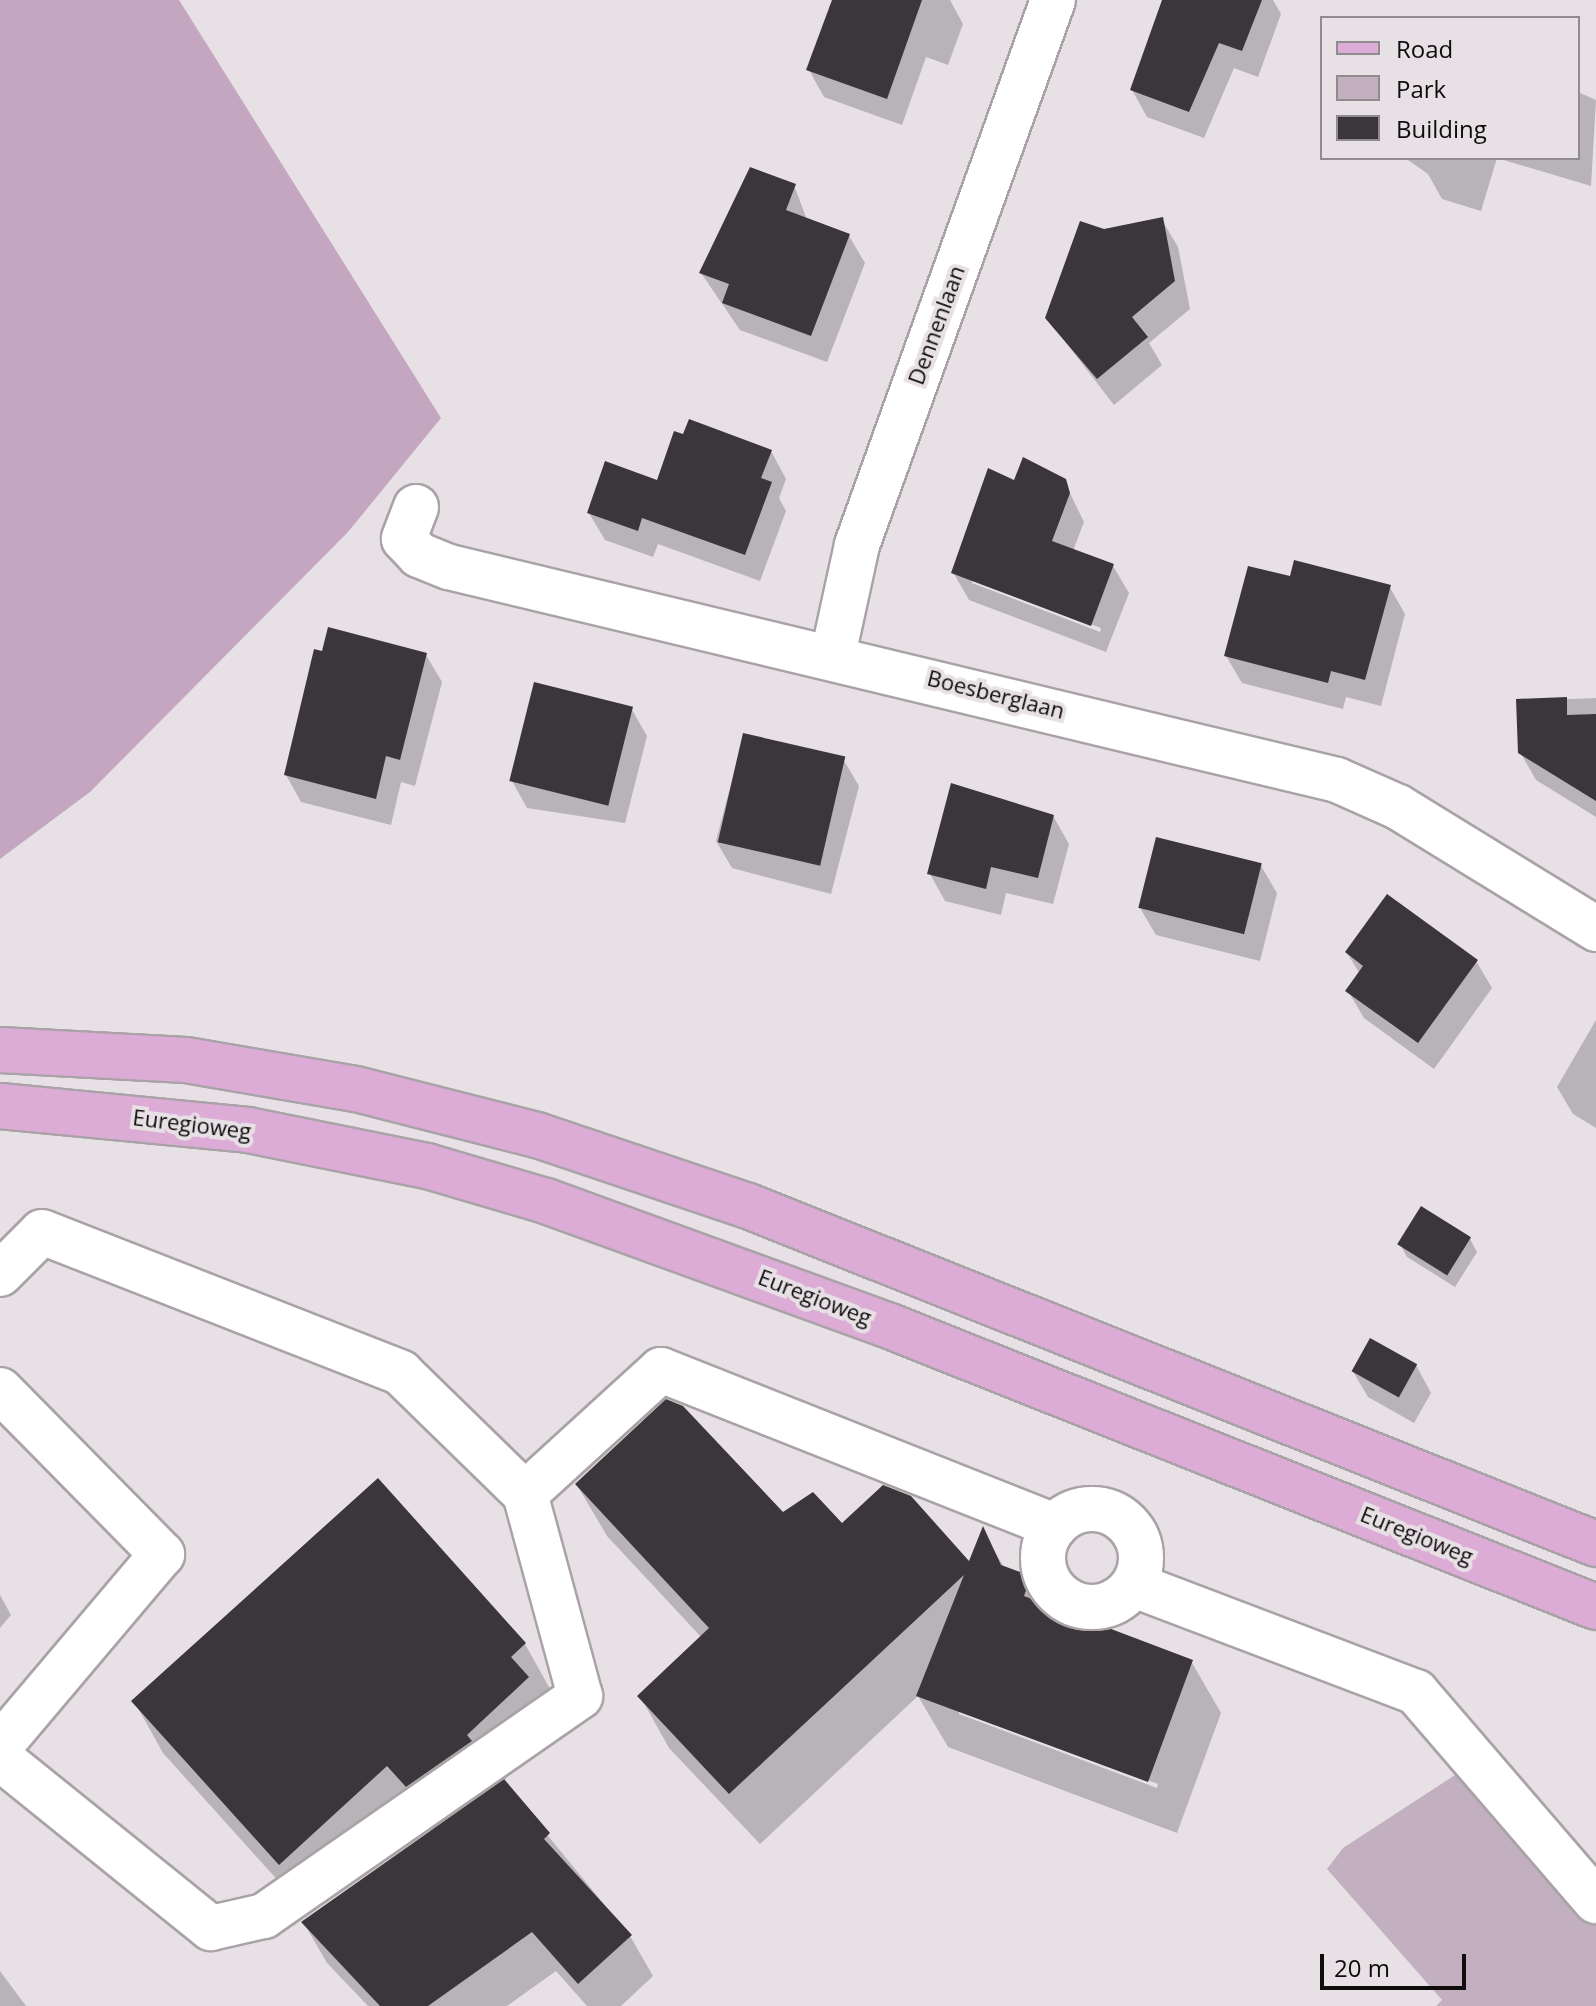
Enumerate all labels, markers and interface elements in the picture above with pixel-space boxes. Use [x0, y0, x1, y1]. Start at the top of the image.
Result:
legend [1320, 16, 1580, 160]
text: Road [1396, 32, 1453, 65]
text: Park [1396, 72, 1446, 105]
text: Building [1396, 112, 1487, 145]
street label: Dennenlaan [902, 262, 970, 388]
street label: Boesberglaan [925, 664, 1067, 724]
street label: Euregioweg [131, 1104, 253, 1144]
street label: Euregioweg [755, 1263, 875, 1331]
street label: Euregioweg [1357, 1500, 1477, 1570]
scale bar [1324, 1938, 1470, 1988]
text: 20 m [1334, 1951, 1390, 1984]

